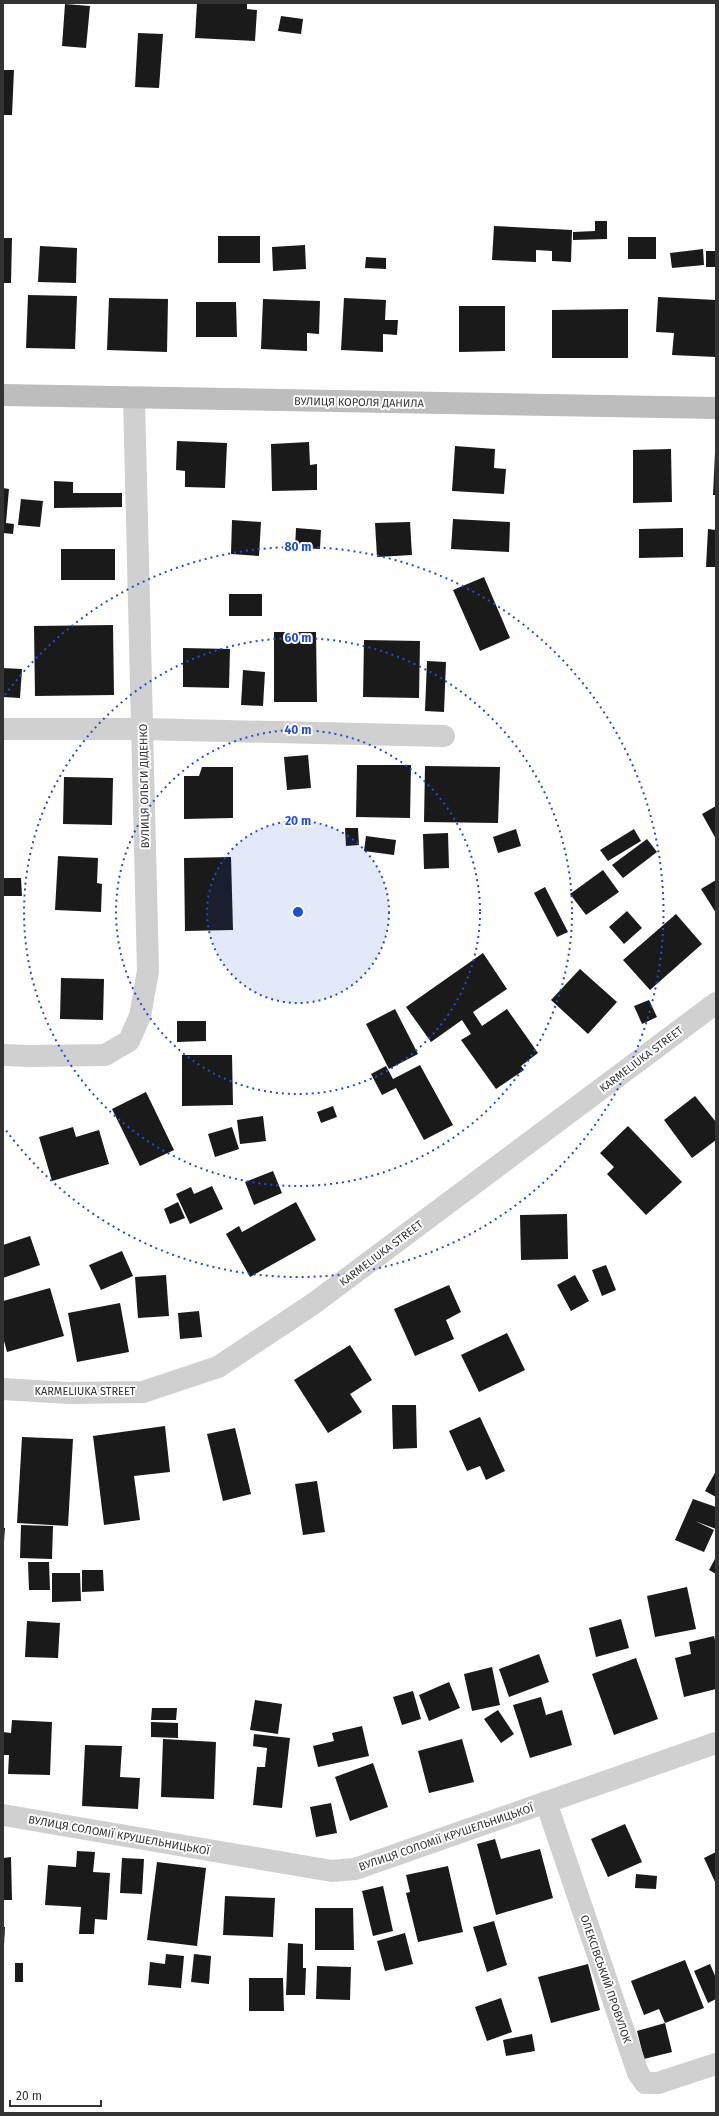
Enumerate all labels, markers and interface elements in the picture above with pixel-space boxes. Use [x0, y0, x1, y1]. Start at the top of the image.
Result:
street label: ВУЛИЦЯ КОРОЛЯ ДАНИЛА [294, 395, 425, 410]
text: 80 m [285, 540, 311, 554]
text: 60 m [285, 631, 311, 645]
text: 40 m [285, 723, 311, 737]
street label: ВУЛИЦЯ ОЛЬГИ ДІДЕНКО [137, 724, 152, 848]
text: 20 m [285, 814, 311, 828]
centre of rings [291, 905, 305, 919]
street label: KARMELIUKA STREET [597, 1024, 686, 1095]
street label: KARMELIUKA STREET [337, 1218, 426, 1289]
street label: KARMELIUKA STREET [34, 1385, 136, 1398]
street label: ВУЛИЦЯ СОЛОМІЇ КРУШЕЛЬНИЦЬКОЇ [357, 1800, 536, 1874]
street label: ВУЛИЦЯ СОЛОМІЇ КРУШЕЛЬНИЦЬКОЇ [27, 1812, 211, 1858]
street label: ОЛЕКСІВСЬКИЙ ПРОВУЛОК [577, 1913, 634, 2045]
scale bar [10, 2082, 101, 2108]
text: 20 m [16, 2089, 42, 2103]

